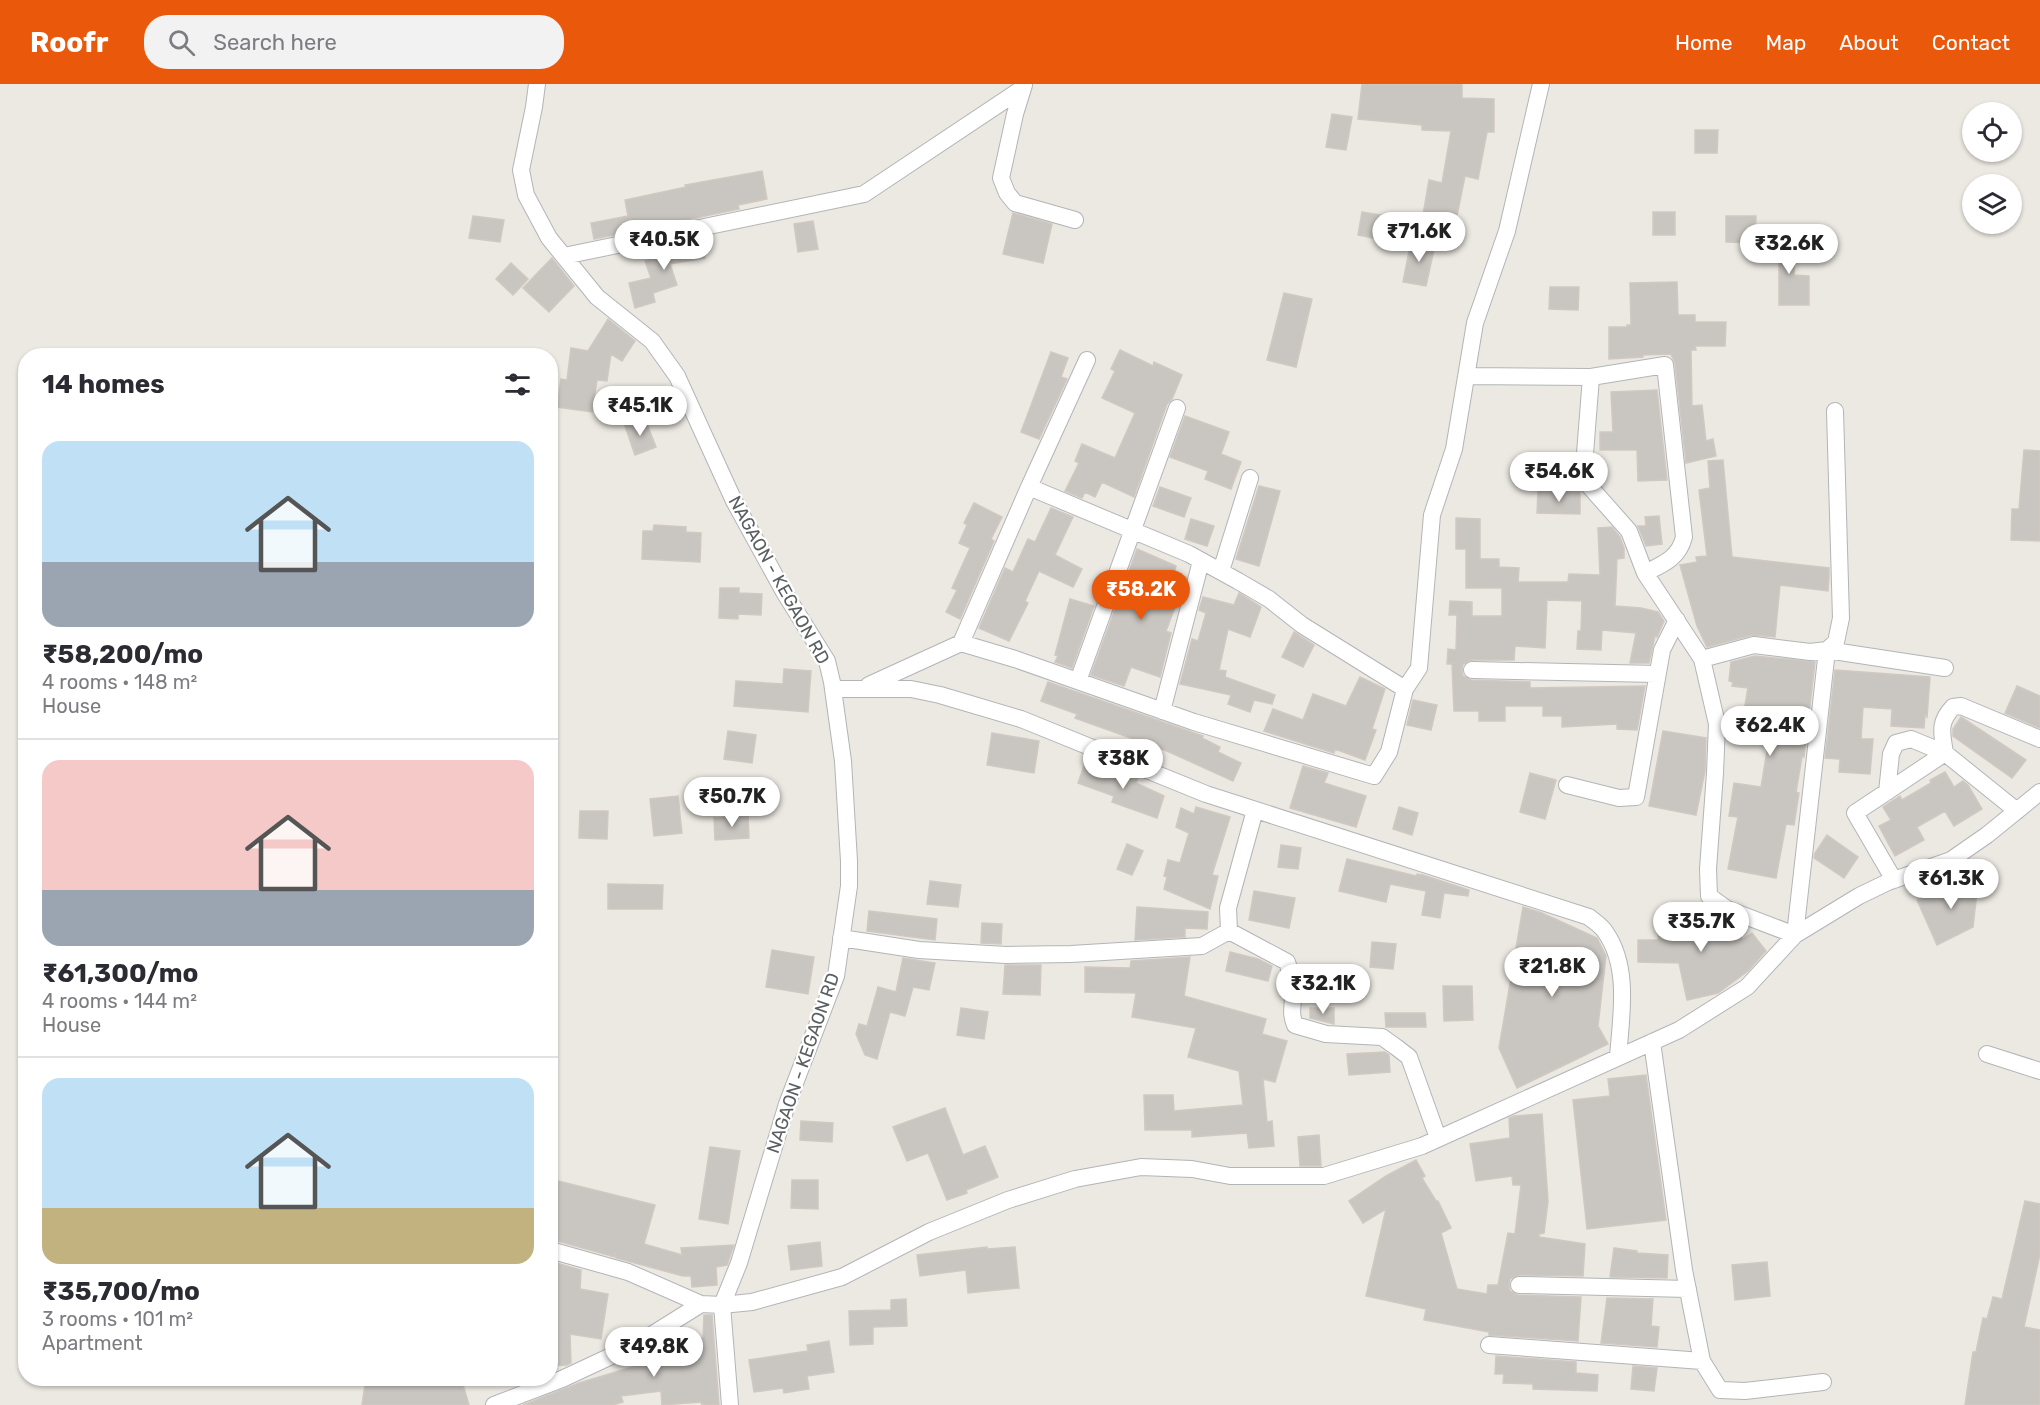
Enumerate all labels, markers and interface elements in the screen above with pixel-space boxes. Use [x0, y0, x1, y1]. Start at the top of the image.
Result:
search box [144, 15, 564, 69]
text: Roofr [30, 26, 108, 59]
icon: search [165, 26, 198, 59]
text: Search here [213, 29, 337, 56]
text: Home [1675, 30, 1732, 55]
text: Map [1765, 30, 1806, 55]
text: About [1839, 30, 1899, 55]
text: Contact [1932, 30, 2010, 55]
map controls [1962, 102, 2022, 234]
button: locate [1962, 102, 2022, 162]
button: layers [1962, 174, 2022, 234]
pin: ₹71.6K [1370, 212, 1468, 263]
text: ₹71.6K [1386, 219, 1452, 243]
pin: ₹40.5K [615, 220, 713, 271]
pin: ₹32.6K [1740, 224, 1838, 275]
text: ₹40.5K [629, 227, 699, 251]
text: ₹32.6K [1754, 231, 1824, 255]
icon: filters [501, 368, 534, 401]
text: 14 homes [42, 369, 165, 400]
pin: ₹45.1K [591, 386, 689, 437]
text: ₹45.1K [607, 393, 673, 417]
pin: ₹54.6K [1510, 452, 1608, 503]
text: ₹54.6K [1524, 459, 1594, 483]
icon: home [234, 480, 342, 588]
street label: NAGAON - KEGAON RD [724, 492, 834, 668]
pin: ₹58.2K [1092, 570, 1190, 621]
text: ₹58.2K [1106, 577, 1176, 601]
text: ₹58,200/mo [42, 639, 203, 670]
text: 4 rooms · 148 m² [42, 670, 197, 694]
text: House [42, 694, 101, 718]
pin: ₹62.4K [1721, 706, 1819, 757]
text: ₹62.4K [1735, 713, 1805, 737]
pin: ₹38K [1087, 739, 1159, 790]
text: ₹38K [1097, 746, 1149, 770]
pin: ₹50.7K [683, 777, 781, 828]
text: ₹50.7K [698, 784, 766, 808]
icon: home [234, 799, 342, 907]
pin: ₹61.3K [1902, 859, 2000, 910]
text: ₹61.3K [1918, 866, 1984, 890]
pin: ₹35.7K [1652, 902, 1750, 953]
text: ₹35.7K [1667, 909, 1735, 933]
pin: ₹21.8K [1503, 947, 1601, 998]
text: ₹21.8K [1518, 954, 1586, 978]
text: ₹61,300/mo [42, 958, 198, 989]
pin: ₹32.1K [1274, 964, 1372, 1015]
street label: NAGAON - KEGAON RD [762, 970, 844, 1156]
text: ₹32.1K [1290, 971, 1356, 995]
text: 4 rooms · 144 m² [42, 989, 197, 1013]
text: House [42, 1013, 101, 1037]
icon: home [234, 1117, 342, 1225]
text: ₹35,700/mo [42, 1276, 200, 1307]
text: 3 rooms · 101 m² [42, 1307, 193, 1331]
pin: ₹49.8K [605, 1327, 703, 1378]
text: Apartment [42, 1331, 143, 1355]
text: ₹49.8K [619, 1334, 689, 1358]

